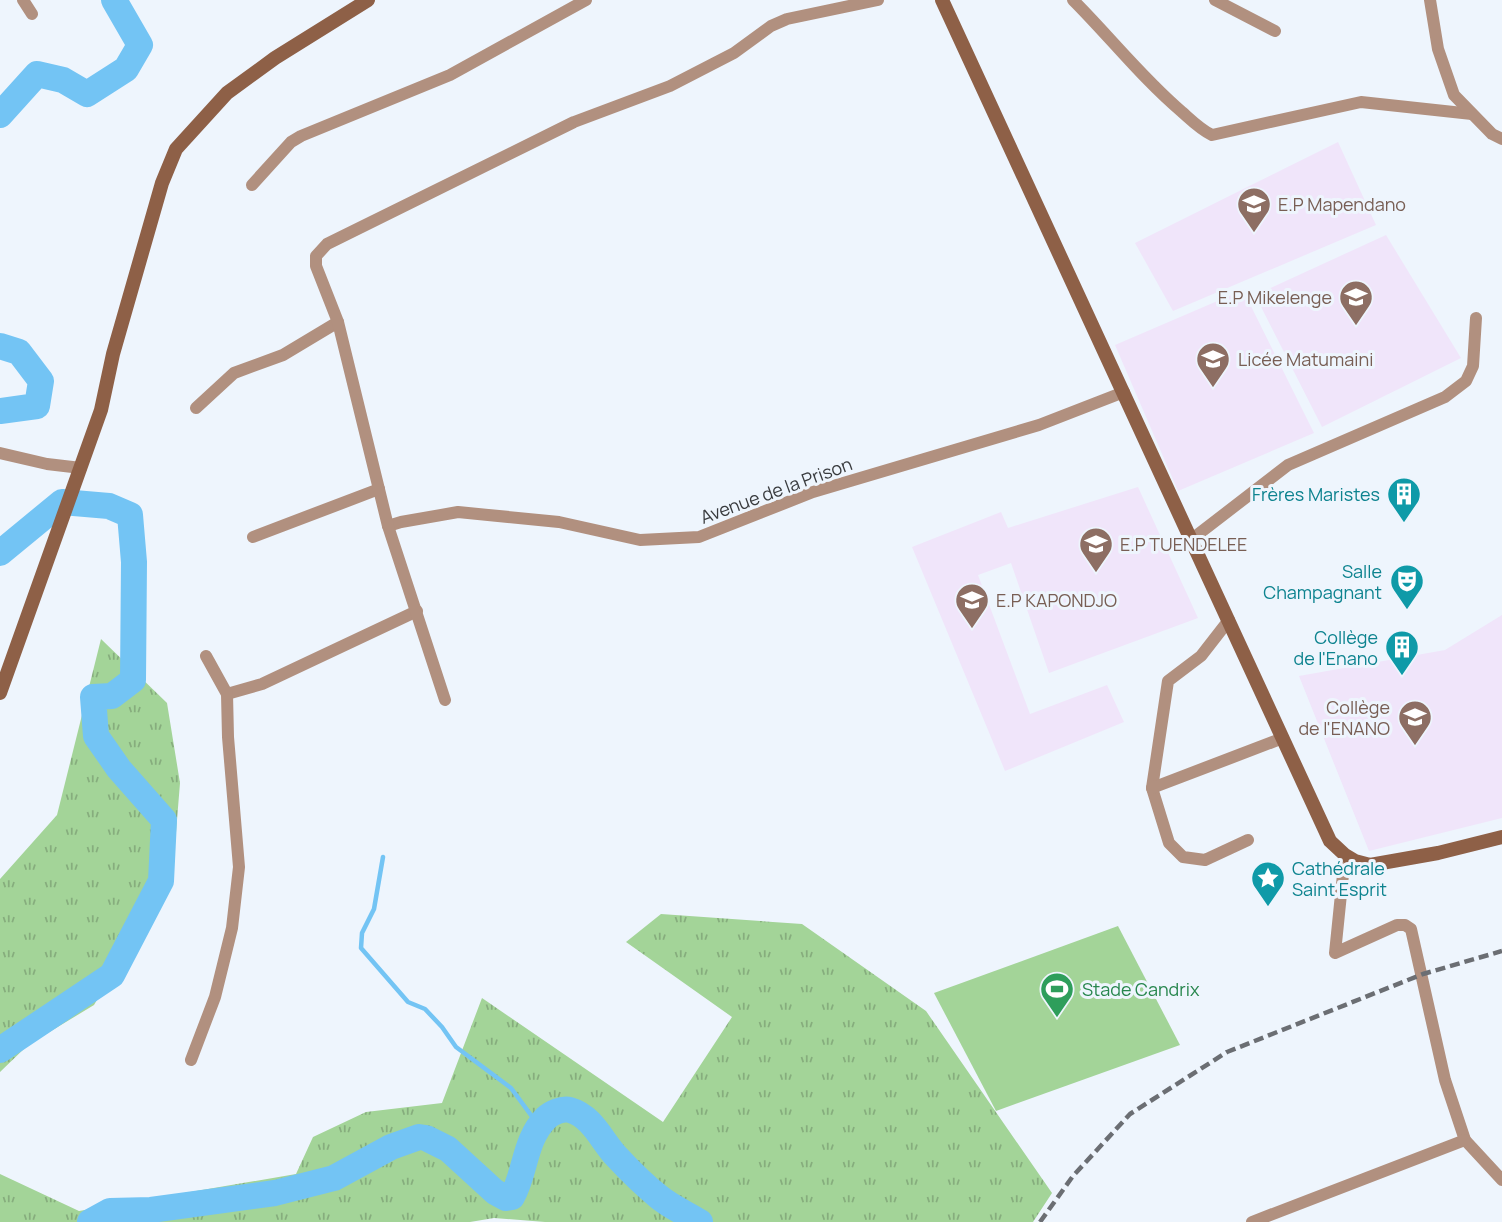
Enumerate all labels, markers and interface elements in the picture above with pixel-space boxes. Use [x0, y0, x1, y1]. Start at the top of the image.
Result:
school or university icon: E.P Mapendano [1235, 185, 1273, 234]
place label: E.P Mapendano [1278, 192, 1406, 216]
school or university icon: E.P Mikelenge [1337, 278, 1375, 327]
place label: E.P Mikelenge [1218, 285, 1332, 309]
school or university icon: Licée Matumaini [1194, 340, 1232, 389]
place label: Licée Matumaini [1238, 347, 1373, 371]
street label: Avenue de la Prison [697, 451, 855, 529]
building icon: Frères Maristes [1385, 475, 1423, 524]
place label: Frères Maristes [1252, 482, 1380, 506]
school or university icon: E.P TUENDELEE [1077, 525, 1115, 574]
place label: E.P TUENDELEE [1120, 532, 1247, 556]
place label: Salle Champagnant [1263, 559, 1382, 604]
theatre icon: Salle Champagnant [1388, 562, 1426, 611]
school or university icon: E.P KAPONDJO [953, 581, 991, 630]
place label: E.P KAPONDJO [996, 588, 1117, 612]
place label: Collège de l'Enano [1293, 625, 1378, 670]
building icon: Collège de l'Enano [1383, 628, 1421, 677]
place label: Collège de l'ENANO [1298, 695, 1390, 740]
school or university icon: Collège de l'ENANO [1396, 698, 1434, 747]
place label: Cathédrale Saint Esprit [1292, 856, 1387, 901]
place icon: Cathédrale Saint Esprit [1249, 859, 1287, 908]
sports icon: Stade Candrix [1038, 970, 1076, 1019]
place label: Stade Candrix [1082, 977, 1200, 1001]

